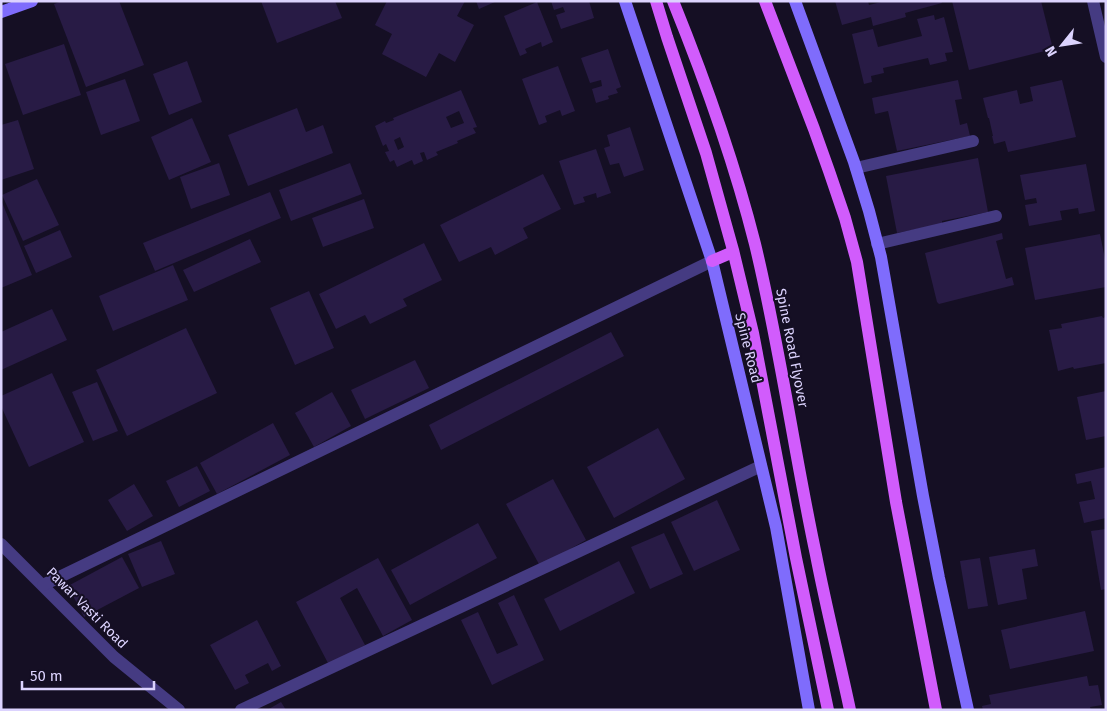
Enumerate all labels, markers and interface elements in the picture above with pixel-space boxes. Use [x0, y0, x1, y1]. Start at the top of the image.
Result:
north arrow [1037, 20, 1087, 70]
text: N [1041, 43, 1061, 60]
street label: Spine Road Flyover [772, 287, 812, 410]
street label: Spine Road [731, 311, 765, 385]
street label: Pawar Vasti Road [43, 564, 131, 652]
scale bar [22, 658, 155, 690]
text: 50 m [30, 667, 63, 685]

